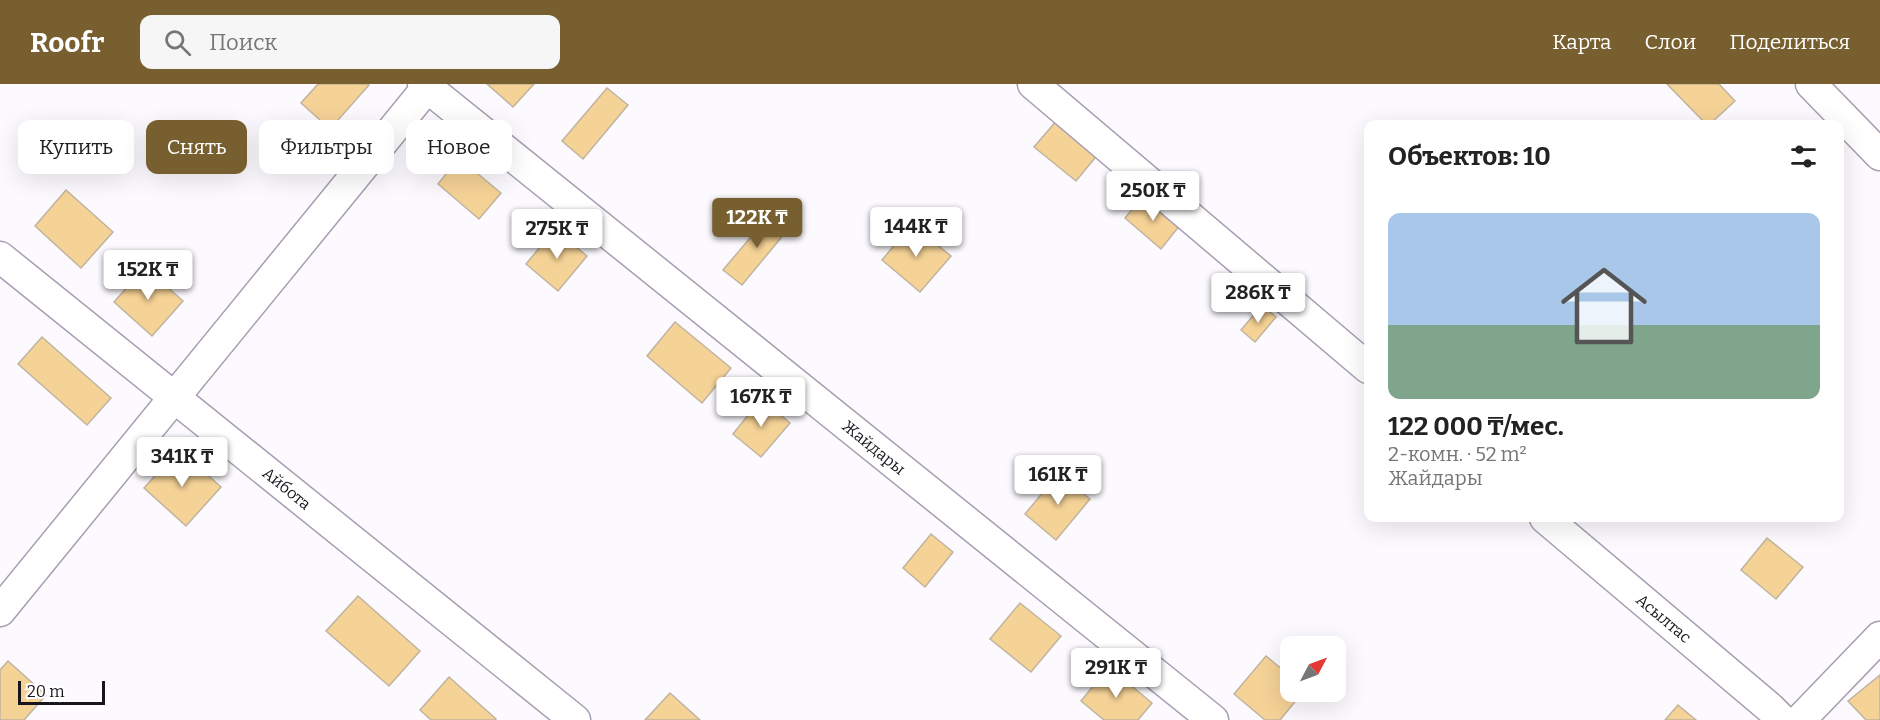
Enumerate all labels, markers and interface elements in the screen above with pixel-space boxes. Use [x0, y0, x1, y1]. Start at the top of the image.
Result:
search box [140, 15, 560, 69]
text: Roofr [30, 26, 104, 59]
icon: search [161, 26, 194, 59]
text: Поиск [209, 29, 277, 56]
text: Карта [1552, 29, 1611, 55]
text: Слои [1644, 29, 1696, 55]
text: Поделиться [1729, 29, 1850, 55]
chip: Купить [18, 120, 134, 174]
chip: Снять [146, 120, 247, 174]
chip: Фильтры [259, 120, 394, 174]
chip: Новое [406, 120, 512, 174]
icon: filters [1787, 140, 1820, 173]
text: Объектов: 10 [1388, 141, 1551, 172]
pin: 250K ₸ [1104, 171, 1202, 222]
text: 250K ₸ [1120, 178, 1186, 202]
pin: 122K ₸ [708, 198, 806, 249]
text: 122K ₸ [726, 205, 788, 229]
pin: 144K ₸ [867, 207, 965, 258]
pin: 275K ₸ [508, 209, 606, 260]
text: 144K ₸ [884, 214, 948, 238]
text: 275K ₸ [526, 216, 588, 240]
pin: 152K ₸ [99, 250, 197, 301]
icon: home [1550, 252, 1658, 360]
text: 152K ₸ [118, 257, 178, 281]
pin: 286K ₸ [1209, 273, 1307, 324]
text: 286K ₸ [1225, 280, 1291, 304]
pin: 167K ₸ [712, 377, 810, 428]
text: 167K ₸ [730, 384, 792, 408]
text: 122 000 ₸/мес. [1388, 411, 1564, 442]
street label: Жайдары [838, 416, 909, 479]
pin: 341K ₸ [133, 437, 231, 488]
text: 2-комн. · 52 m² [1388, 442, 1527, 466]
text: 341K ₸ [151, 444, 213, 468]
pin: 161K ₸ [1009, 455, 1107, 506]
text: 161K ₸ [1028, 462, 1088, 486]
street label: Айбота [259, 463, 315, 514]
text: Жайдары [1388, 466, 1483, 490]
street label: Асылтас [1632, 590, 1695, 647]
north arrow [1280, 636, 1346, 702]
map controls [1280, 636, 1346, 702]
pin: 291K ₸ [1067, 648, 1165, 699]
text: 291K ₸ [1085, 655, 1147, 679]
scale bar [18, 678, 105, 706]
text: 20 m [27, 682, 64, 701]

